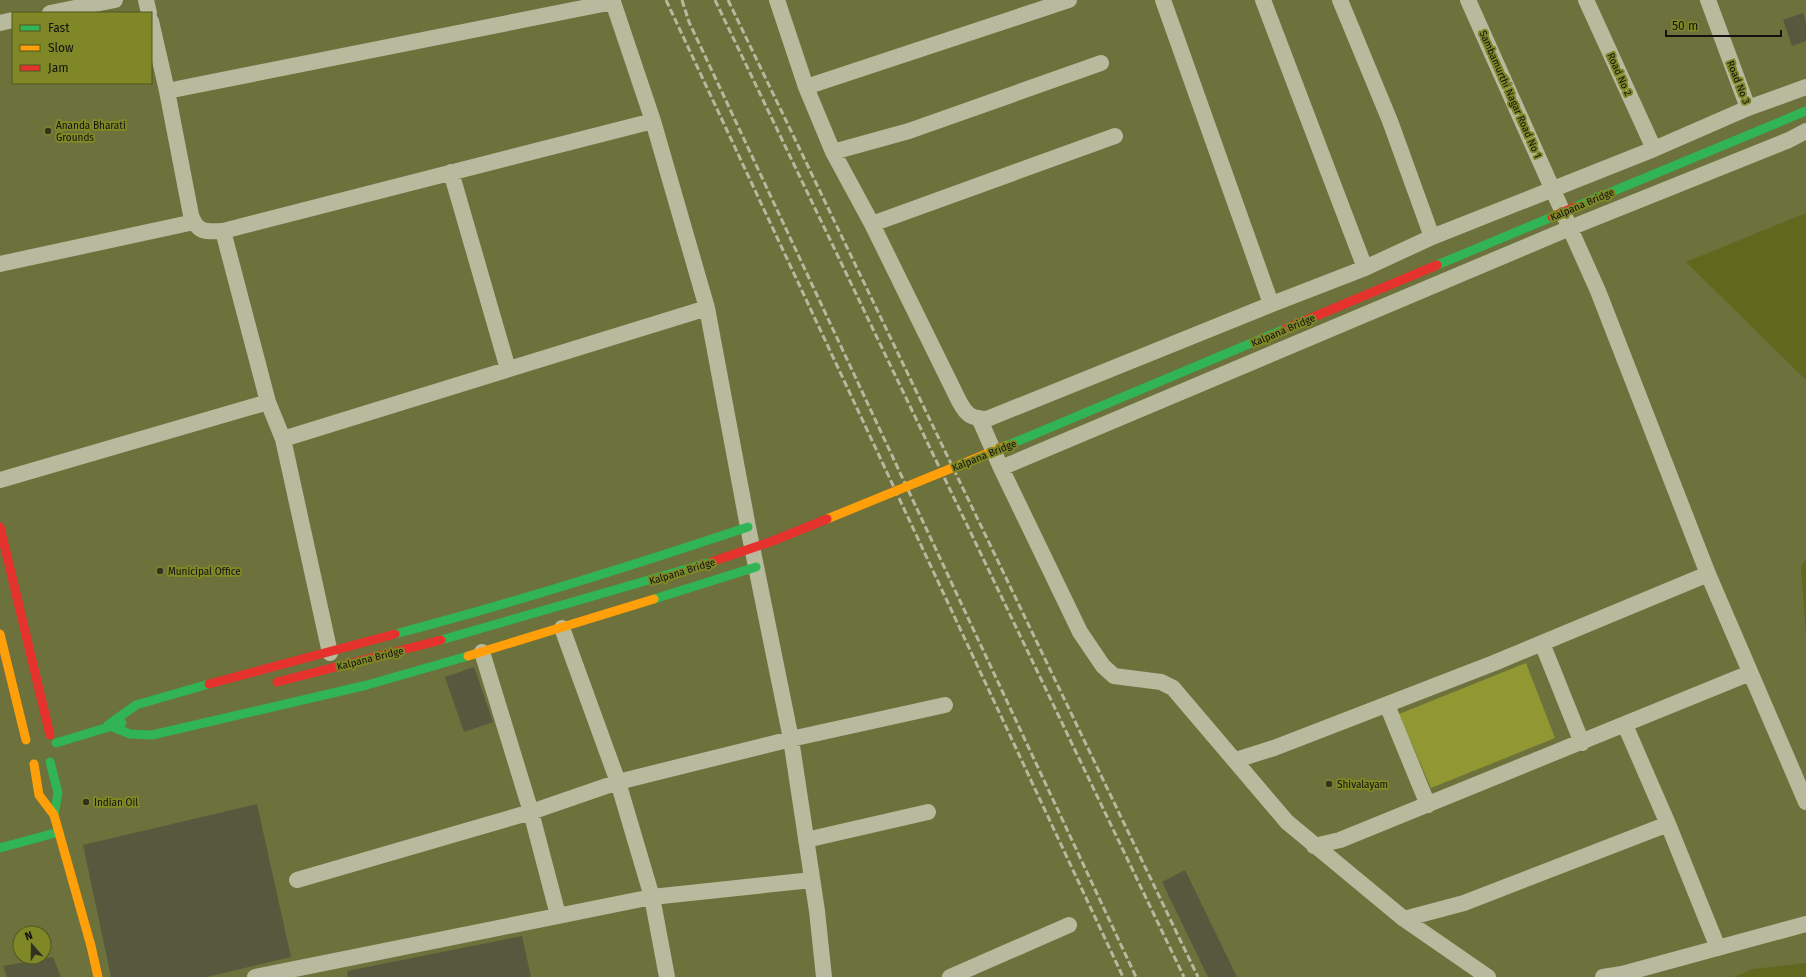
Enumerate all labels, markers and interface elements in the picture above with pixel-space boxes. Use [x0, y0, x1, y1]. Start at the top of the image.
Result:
legend [12, 12, 152, 84]
scale bar [1666, 12, 1781, 38]
text: 50 m [1672, 19, 1698, 33]
text: Fast [48, 21, 70, 35]
street label: Sambamurthi Nagar Road No 1 [1476, 29, 1544, 160]
text: Slow [48, 41, 74, 55]
street label: Road No 2 [1604, 51, 1634, 98]
street label: Road No 3 [1724, 59, 1752, 106]
text: Jam [48, 61, 68, 75]
place label: Ananda Bharati Grounds [56, 120, 126, 144]
marker: Ananda Bharati Grounds [43, 126, 53, 136]
street label: Kalpana Bridge [1548, 186, 1616, 224]
street label: Kalpana Bridge [1249, 312, 1317, 350]
street label: Kalpana Bridge [950, 438, 1018, 474]
street label: Kalpana Bridge [648, 556, 717, 588]
marker: Municipal Office [155, 566, 165, 576]
place label: Municipal Office [168, 566, 241, 578]
street label: Kalpana Bridge [336, 645, 405, 673]
marker: Shivalayam [1324, 779, 1334, 789]
place label: Shivalayam [1337, 779, 1388, 791]
marker: Indian Oil [81, 797, 91, 807]
place label: Indian Oil [94, 797, 138, 809]
north arrow [12, 925, 52, 965]
text: N [23, 929, 34, 943]

